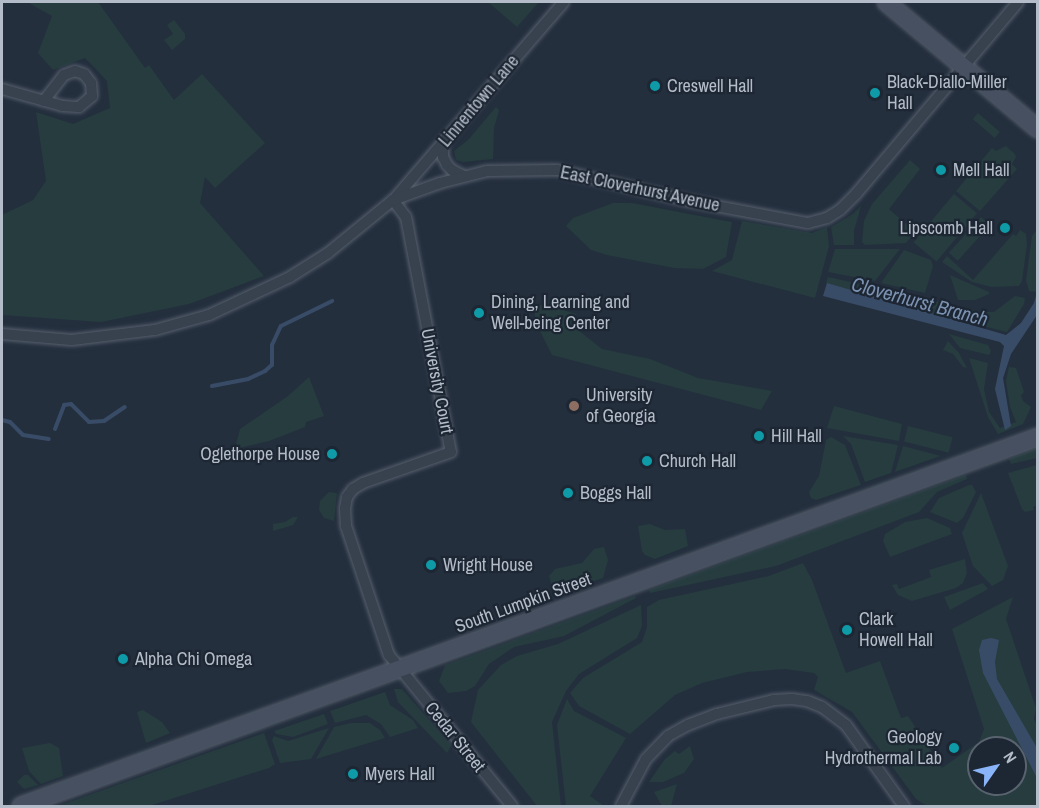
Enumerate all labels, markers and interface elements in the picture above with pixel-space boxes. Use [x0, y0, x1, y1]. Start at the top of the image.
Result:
street label: Linnentown Lane [434, 51, 524, 151]
place label: Black-Diallo-Miller Hall [887, 72, 1007, 115]
place label: Creswell Hall [667, 75, 753, 97]
marker: Creswell Hall [648, 79, 662, 93]
marker: Black-Diallo-Miller Hall [868, 86, 882, 100]
place label: Mell Hall [953, 159, 1010, 181]
street label: East Cloverhurst Avenue [558, 161, 722, 217]
marker: Mell Hall [934, 163, 948, 177]
place label: Lipscomb Hall [899, 217, 993, 239]
marker: Lipscomb Hall [998, 221, 1012, 235]
water label: Cloverhurst Branch [849, 271, 991, 331]
place label: Dining, Learning and Well-being Center [491, 292, 630, 334]
marker: Dining, Learning and Well-being Center [472, 306, 486, 320]
street label: University Court [416, 327, 458, 435]
place label: University of Georgia [586, 385, 656, 428]
marker: University of Georgia [567, 399, 581, 413]
place label: Hill Hall [771, 425, 822, 447]
marker: Hill Hall [752, 429, 766, 443]
place label: Oglethorpe House [200, 443, 320, 465]
marker: Oglethorpe House [325, 447, 339, 461]
place label: Church Hall [659, 450, 736, 472]
marker: Church Hall [640, 454, 654, 468]
place label: Boggs Hall [580, 482, 651, 504]
marker: Boggs Hall [561, 486, 575, 500]
place label: Wright House [443, 554, 533, 576]
marker: Wright House [424, 558, 438, 572]
street label: South Lumpkin Street [452, 568, 594, 638]
place label: Clark Howell Hall [859, 609, 933, 652]
marker: Clark Howell Hall [840, 623, 854, 637]
place label: Alpha Chi Omega [135, 648, 252, 670]
marker: Alpha Chi Omega [116, 652, 130, 666]
street label: Cedar Street [420, 698, 490, 776]
place label: Geology Hydrothermal Lab [825, 727, 942, 770]
north arrow [967, 736, 1027, 796]
marker: Geology Hydrothermal Lab [947, 741, 961, 755]
text: N [998, 747, 1022, 767]
place label: Myers Hall [365, 763, 435, 785]
marker: Myers Hall [346, 767, 360, 781]

